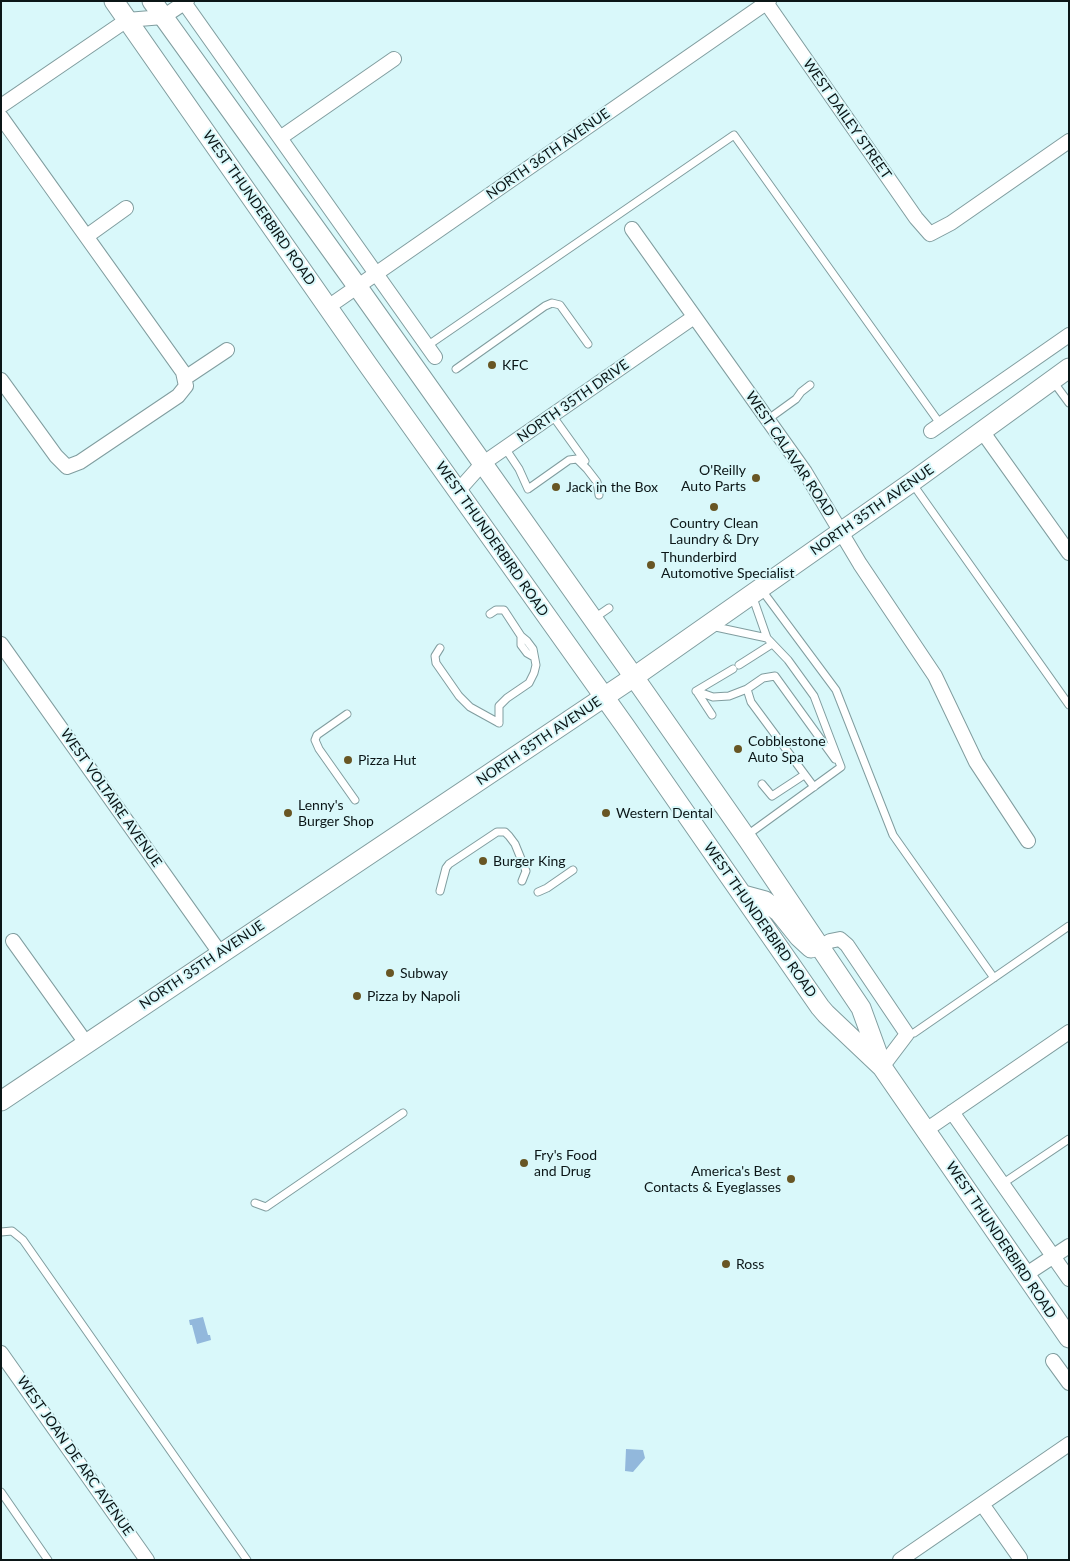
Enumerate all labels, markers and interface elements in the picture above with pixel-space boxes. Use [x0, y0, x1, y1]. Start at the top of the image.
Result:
street label: WEST DAILEY STREET [799, 56, 895, 182]
street label: NORTH 36TH AVENUE [483, 105, 613, 203]
street label: WEST THUNDERBIRD ROAD [199, 127, 319, 289]
street label: NORTH 35TH DRIVE [514, 356, 632, 446]
place label: KFC [502, 357, 528, 373]
marker: KFC [486, 359, 498, 371]
street label: WEST CALAVAR ROAD [742, 388, 838, 520]
street label: WEST THUNDERBIRD ROAD [432, 458, 552, 620]
street label: NORTH 35TH AVENUE [807, 461, 937, 559]
place label: O'Reilly Auto Parts [681, 462, 746, 494]
marker: O'Reilly Auto Parts [750, 472, 762, 484]
place label: Jack in the Box [566, 479, 658, 495]
marker: Jack in the Box [550, 481, 562, 493]
marker: Country Clean Laundry & Dry [708, 501, 720, 513]
place label: Country Clean Laundry & Dry [669, 515, 759, 548]
place label: Thunderbird Automotive Specialist [661, 549, 794, 582]
marker: Thunderbird Automotive Specialist [645, 559, 657, 571]
street label: NORTH 35TH AVENUE [473, 693, 605, 789]
street label: WEST VOLTAIRE AVENUE [57, 726, 165, 870]
place label: Cobblestone Auto Spa [748, 733, 826, 766]
marker: Cobblestone Auto Spa [732, 743, 744, 755]
place label: Pizza Hut [358, 752, 416, 768]
marker: Pizza Hut [342, 754, 354, 766]
place label: Lenny's Burger Shop [298, 797, 374, 830]
place label: Western Dental [616, 805, 713, 821]
marker: Lenny's Burger Shop [282, 807, 294, 819]
marker: Western Dental [600, 807, 612, 819]
street label: WEST THUNDERBIRD ROAD [700, 839, 820, 1001]
place label: Burger King [493, 853, 566, 869]
marker: Burger King [477, 855, 489, 867]
street label: NORTH 35TH AVENUE [136, 917, 268, 1013]
place label: Subway [400, 965, 448, 981]
marker: Subway [384, 967, 396, 979]
place label: Pizza by Napoli [367, 988, 460, 1004]
marker: Pizza by Napoli [351, 990, 363, 1002]
place label: Fry's Food and Drug [534, 1147, 597, 1180]
marker: Fry's Food and Drug [518, 1157, 530, 1169]
street label: WEST THUNDERBIRD ROAD [942, 1159, 1060, 1321]
place label: America's Best Contacts & Eyeglasses [644, 1163, 781, 1196]
marker: America's Best Contacts & Eyeglasses [785, 1173, 797, 1185]
place label: Ross [736, 1256, 764, 1272]
marker: Ross [720, 1258, 732, 1270]
street label: WEST JOAN DE ARC AVENUE [13, 1373, 137, 1539]

